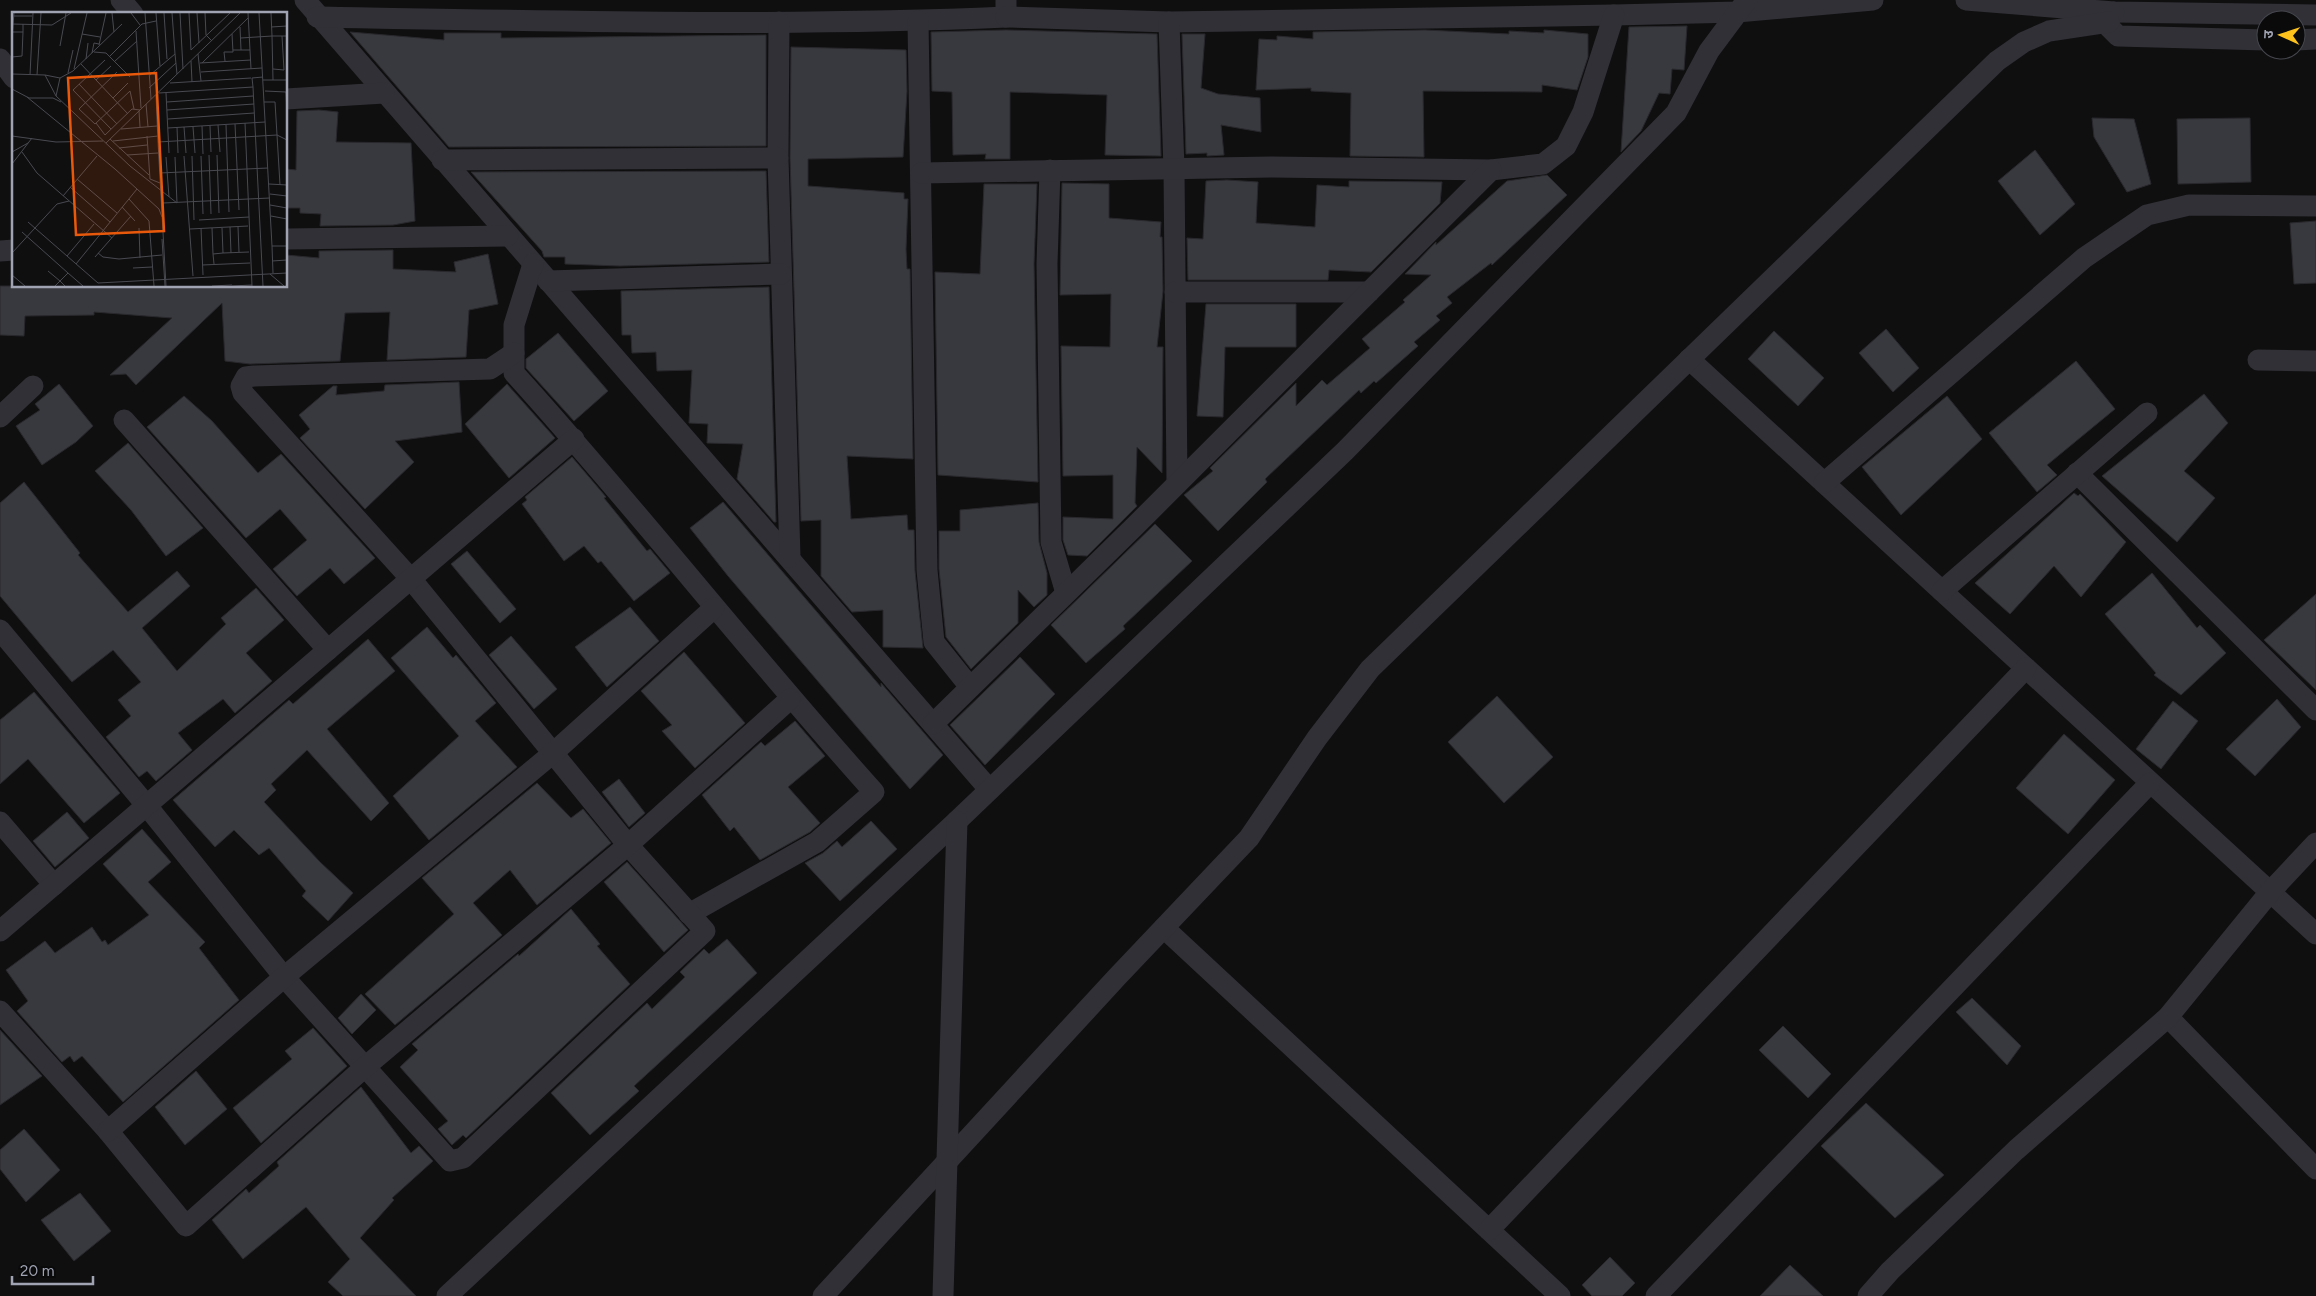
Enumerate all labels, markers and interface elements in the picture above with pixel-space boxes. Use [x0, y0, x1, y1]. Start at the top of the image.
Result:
north arrow [2256, 10, 2306, 60]
inset map [12, 12, 288, 288]
text: उ [2260, 29, 2277, 39]
scale bar [12, 1254, 94, 1286]
text: 20 m [20, 1262, 54, 1280]

